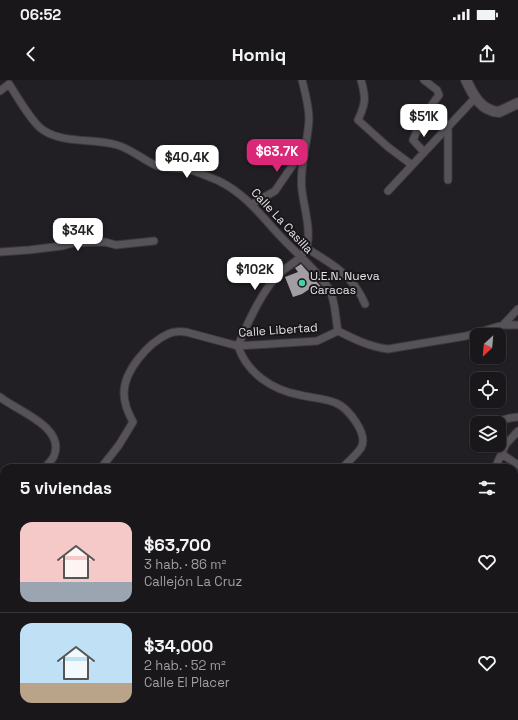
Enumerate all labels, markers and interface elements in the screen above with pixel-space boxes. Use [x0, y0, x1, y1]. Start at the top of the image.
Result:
text: 06:52 [20, 5, 61, 24]
icon: back [20, 43, 42, 65]
text: Homiq [232, 43, 286, 66]
icon: share [476, 43, 498, 65]
pin: $51K [400, 104, 448, 138]
text: $51K [409, 108, 439, 125]
pin: $63.7K [244, 139, 310, 173]
text: $63.7K [256, 143, 298, 160]
pin: $40.4K [154, 145, 220, 179]
text: $40.4K [165, 149, 209, 166]
street label: Calle La Casilla [248, 185, 316, 257]
pin: $34K [54, 218, 102, 252]
text: $34K [62, 222, 94, 239]
pin: $102K [227, 257, 283, 291]
text: $102K [236, 261, 274, 278]
place label: U.E.N. Nueva Caracas [310, 268, 380, 298]
marker: U.E.N. Nueva Caracas [297, 278, 307, 288]
street label: Calle Libertad [238, 319, 318, 341]
north arrow [470, 328, 506, 364]
map controls [470, 328, 506, 452]
button: locate [470, 372, 506, 408]
button: layers [470, 416, 506, 452]
text: 5 viviendas [20, 477, 112, 499]
icon: filters [476, 477, 498, 499]
text: $63,700 [144, 534, 211, 556]
icon: home [52, 538, 100, 586]
icon: heart [476, 551, 498, 573]
text: 3 hab. · 86 m² [144, 556, 226, 573]
text: Callejón La Cruz [144, 573, 242, 590]
text: $34,000 [144, 635, 213, 657]
icon: home [52, 639, 100, 687]
icon: heart [476, 652, 498, 674]
text: 2 hab. · 52 m² [144, 657, 226, 674]
text: Calle El Placer [144, 674, 230, 691]

